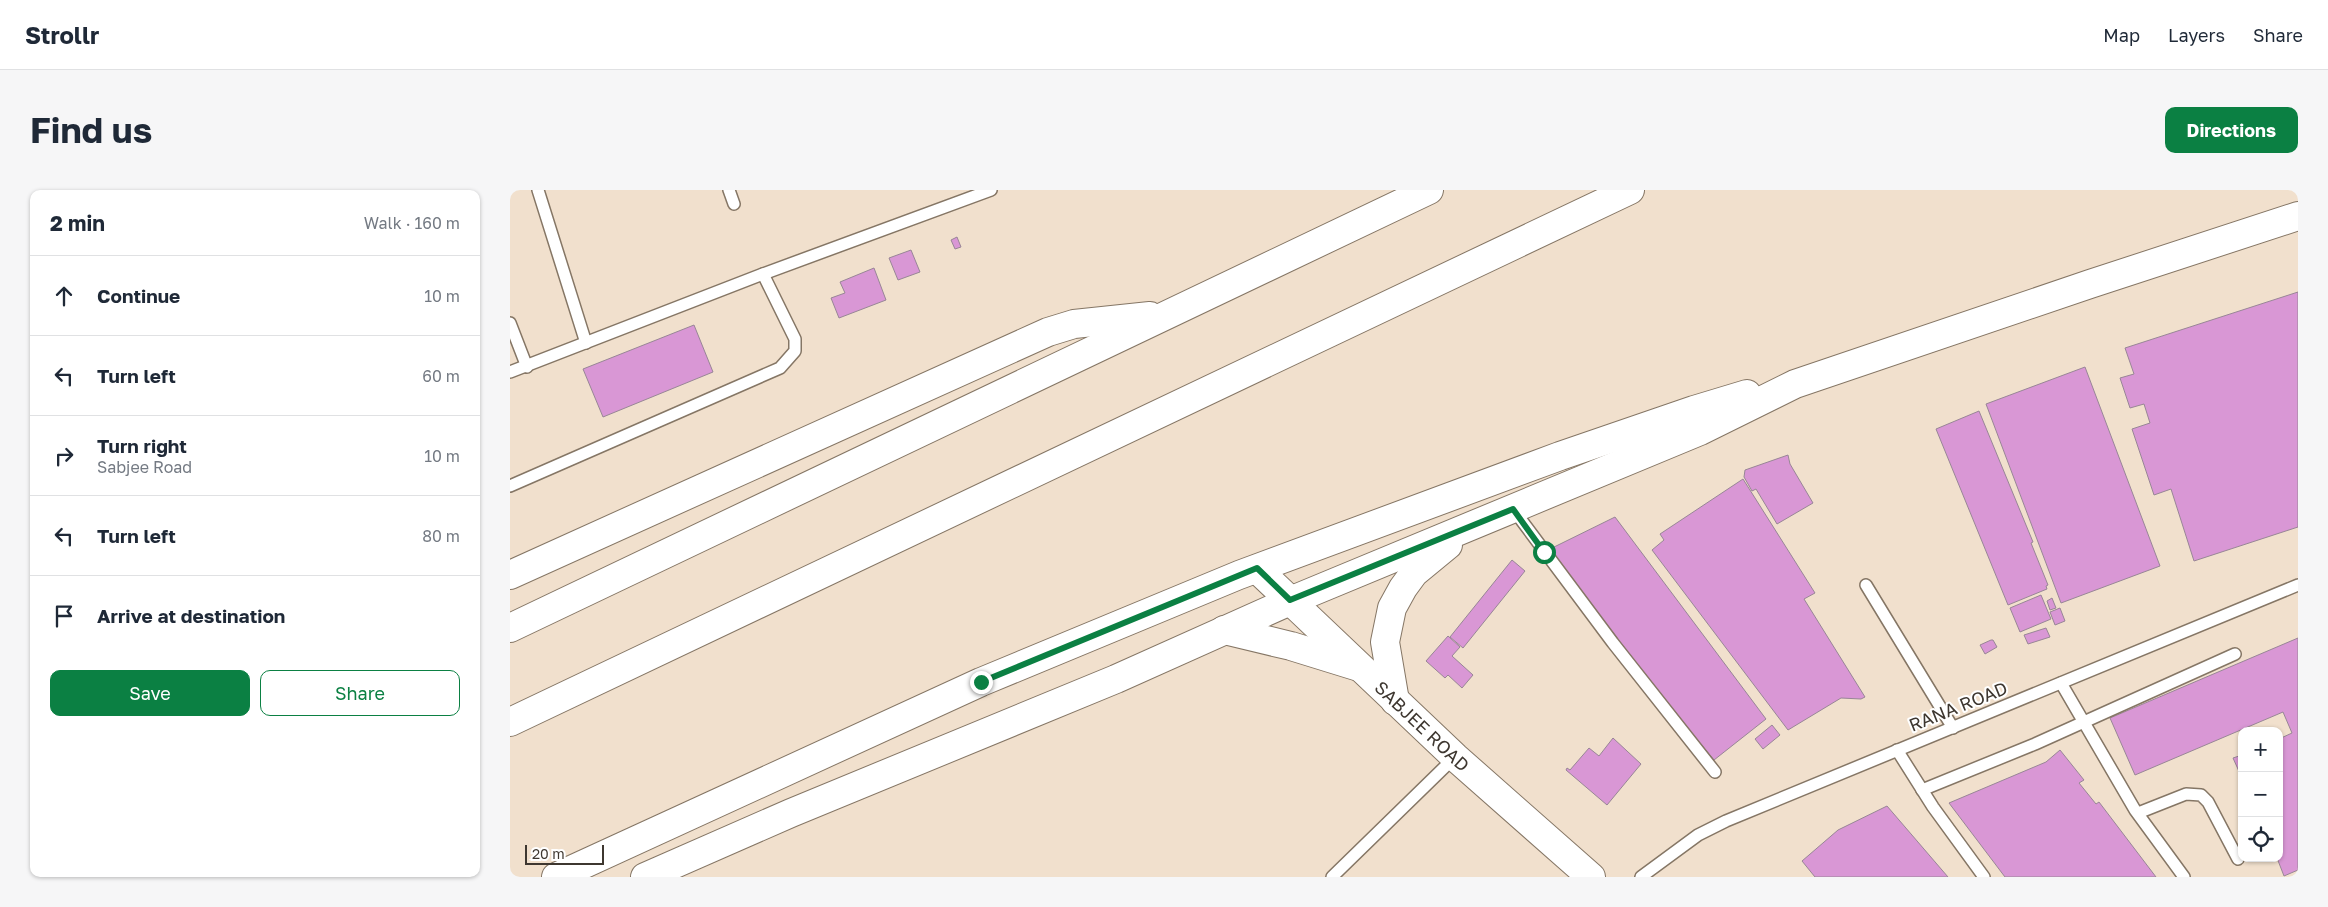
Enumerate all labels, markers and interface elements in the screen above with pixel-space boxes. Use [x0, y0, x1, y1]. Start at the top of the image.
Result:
text: Strollr [25, 20, 99, 49]
text: Map [2103, 24, 2140, 46]
text: Layers [2168, 24, 2225, 46]
text: Share [2253, 24, 2303, 46]
button: Directions [2165, 107, 2298, 153]
text: Find us [30, 109, 152, 151]
text: 2 min [50, 210, 105, 236]
text: Walk · 160 m [364, 213, 460, 233]
icon: ahead [50, 282, 78, 310]
text: Continue [97, 284, 180, 307]
text: 10 m [424, 286, 460, 306]
icon: left [50, 362, 78, 390]
text: Turn left [97, 364, 176, 387]
text: 60 m [422, 366, 460, 386]
text: Turn right [97, 434, 187, 457]
icon: right [50, 442, 78, 470]
text: 10 m [424, 446, 460, 466]
text: Sabjee Road [97, 457, 192, 477]
icon: left [50, 522, 78, 550]
text: Turn left [97, 524, 176, 547]
text: 80 m [422, 526, 460, 546]
route start [1533, 541, 1556, 564]
icon: arrive [50, 602, 78, 630]
text: Arrive at destination [97, 604, 285, 627]
button: Save [50, 670, 250, 716]
button: Share [260, 670, 460, 716]
route end [970, 671, 993, 694]
street label: SABJEE ROAD [1371, 676, 1474, 776]
street label: RANA ROAD [1905, 676, 2011, 736]
map controls [2238, 727, 2283, 862]
button: + [2238, 727, 2283, 772]
button: − [2238, 772, 2283, 817]
button: locate [2238, 817, 2283, 862]
scale bar [525, 842, 604, 865]
text: 20 m [532, 845, 565, 862]

